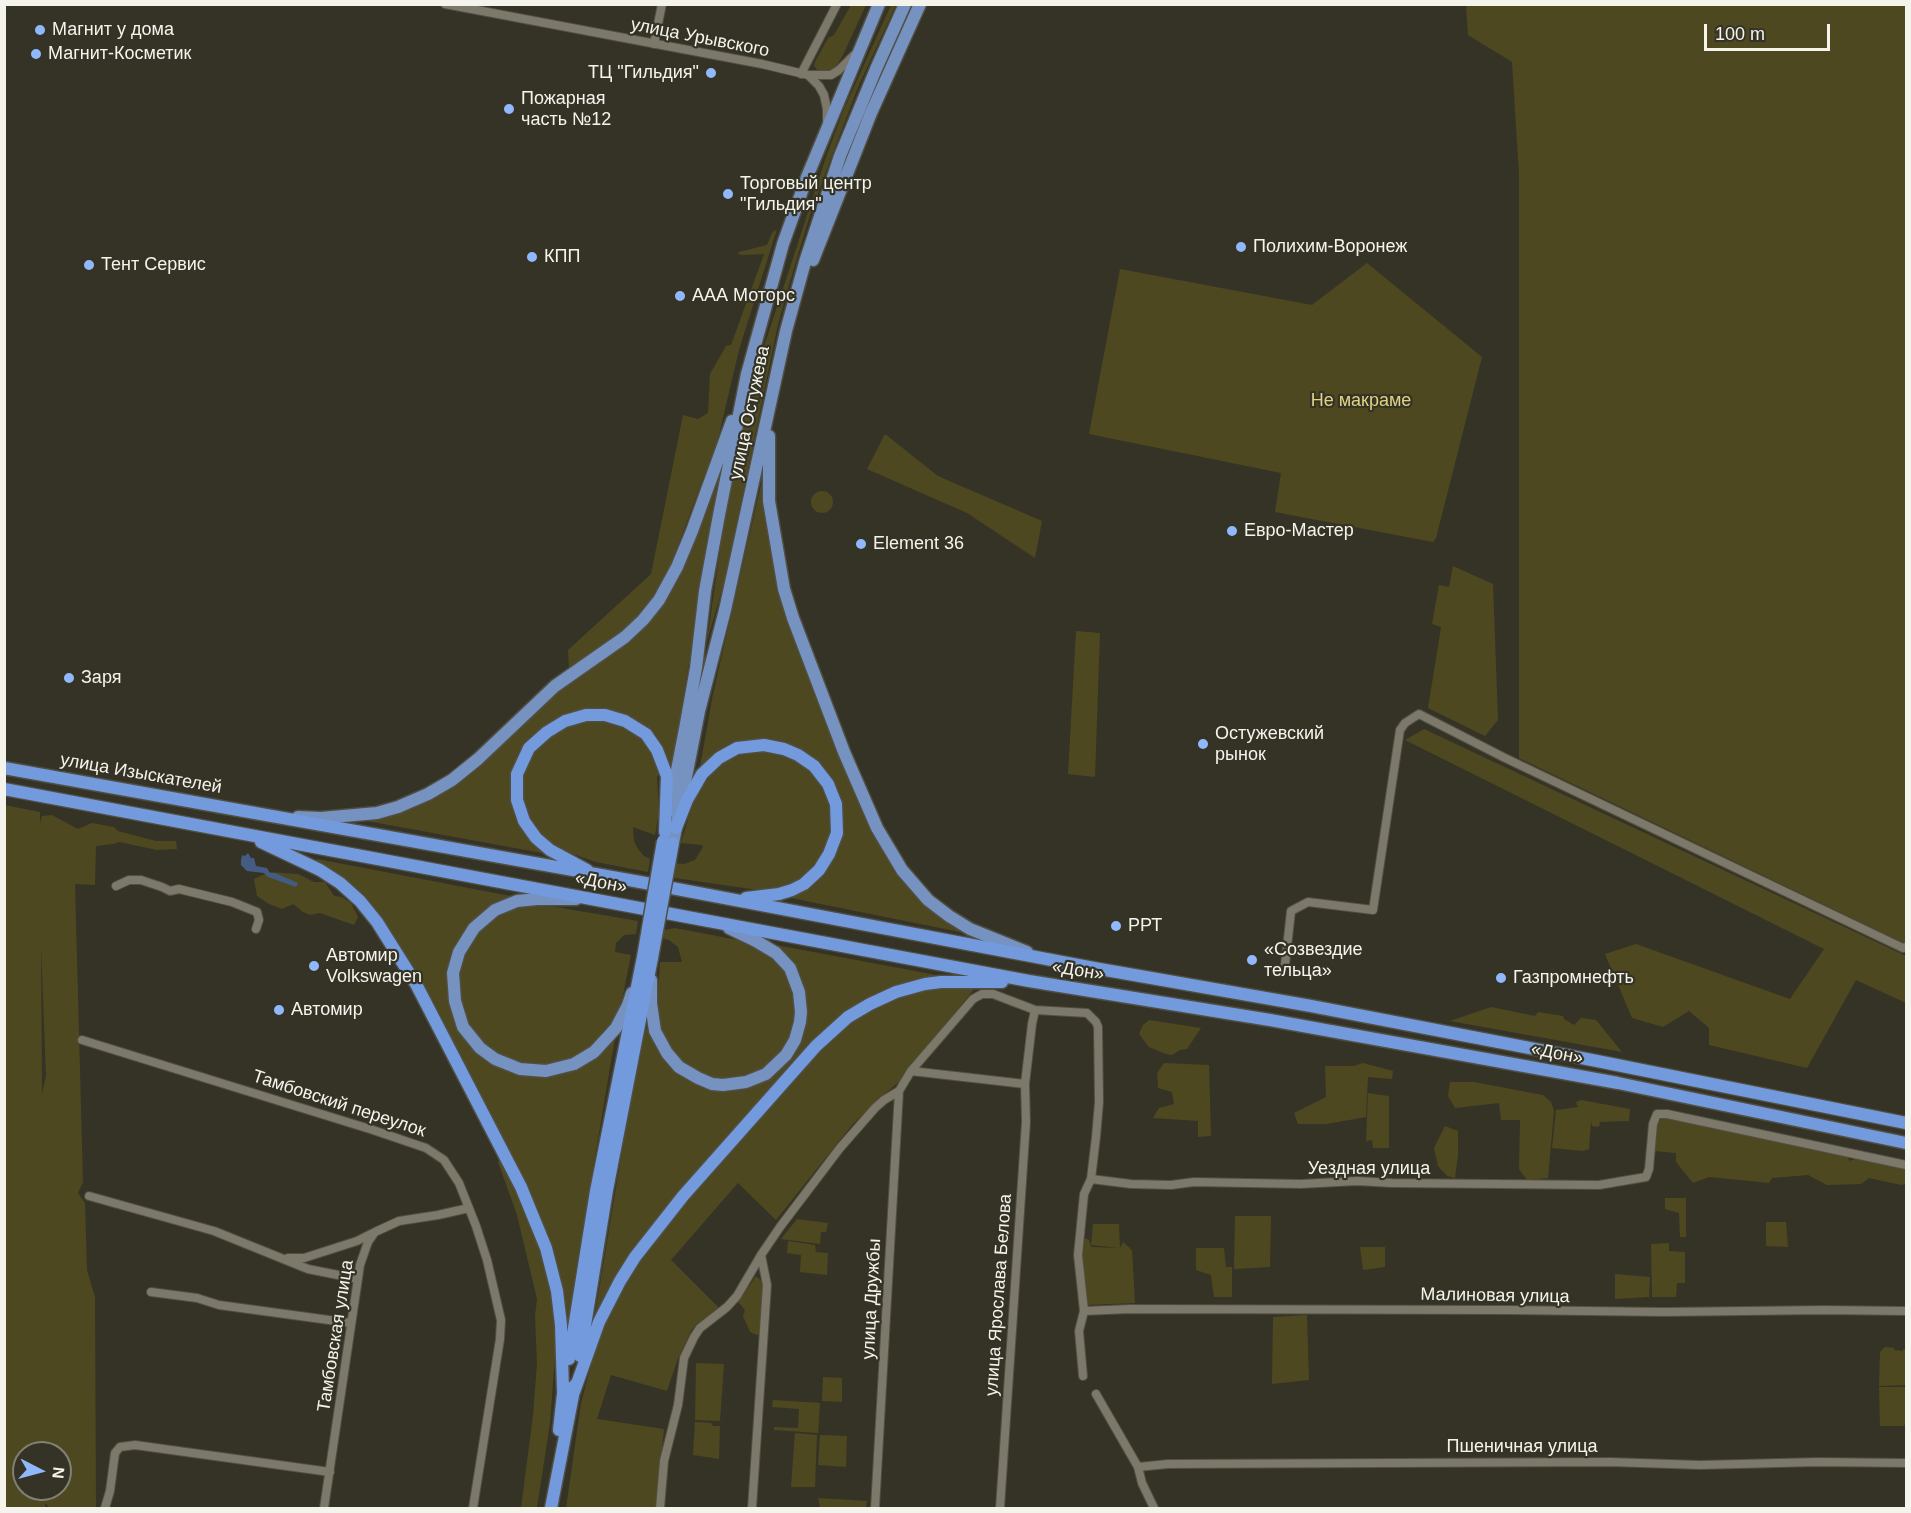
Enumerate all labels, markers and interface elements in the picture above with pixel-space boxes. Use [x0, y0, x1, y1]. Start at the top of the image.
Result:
scale bar [1707, 12, 1833, 50]
street label: улица Урывского [629, 14, 771, 62]
place label: Магнит у дома [52, 19, 174, 41]
marker: Магнит у дома [33, 23, 47, 37]
text: 100 m [1715, 24, 1765, 44]
place label: Магнит-Косметик [48, 43, 191, 65]
marker: Магнит-Косметик [29, 47, 43, 61]
place label: ТЦ "Гильдия" [588, 62, 699, 84]
marker: ТЦ "Гильдия" [704, 66, 718, 80]
place label: Пожарная часть №12 [521, 88, 611, 130]
marker: Пожарная часть №12 [502, 102, 516, 116]
place label: Торговый центр "Гильдия" [740, 173, 872, 216]
marker: Торговый центр "Гильдия" [721, 187, 735, 201]
place label: Полихим-Воронеж [1253, 236, 1407, 258]
marker: Полихим-Воронеж [1234, 240, 1248, 254]
place label: КПП [544, 246, 580, 268]
marker: КПП [525, 250, 539, 264]
place label: Тент Сервис [101, 254, 206, 276]
marker: Тент Сервис [82, 258, 96, 272]
place label: ААА Моторс [692, 285, 795, 307]
marker: ААА Моторс [673, 289, 687, 303]
street label: улица Остужева [725, 344, 775, 482]
park label: Не макраме [1311, 390, 1411, 412]
place label: Евро-Мастер [1244, 520, 1354, 542]
marker: Евро-Мастер [1225, 524, 1239, 538]
place label: Element 36 [873, 533, 964, 555]
marker: Element 36 [854, 537, 868, 551]
place label: Заря [81, 667, 121, 689]
marker: Заря [62, 671, 76, 685]
place label: Остужевский рынок [1215, 723, 1324, 766]
marker: Остужевский рынок [1196, 737, 1210, 751]
street label: улица Изыскателей [59, 749, 223, 799]
street label: «Дон» [573, 867, 629, 899]
place label: РРТ [1128, 915, 1162, 937]
marker: РРТ [1109, 919, 1123, 933]
place label: «Созвездие тельца» [1264, 939, 1362, 982]
place label: Автомир Volkswagen [326, 945, 422, 988]
marker: «Созвездие тельца» [1245, 953, 1259, 967]
street label: «Дон» [1050, 956, 1106, 986]
marker: Автомир Volkswagen [307, 959, 321, 973]
place label: Газпромнефть [1513, 967, 1634, 989]
marker: Газпромнефть [1494, 971, 1508, 985]
place label: Автомир [291, 999, 363, 1021]
marker: Автомир [272, 1003, 286, 1017]
street label: «Дон» [1529, 1038, 1585, 1070]
street label: Тамбовский переулок [250, 1066, 428, 1142]
street label: Уездная улица [1308, 1158, 1430, 1180]
street label: улица Ярослава Белова [981, 1193, 1017, 1397]
street label: улица Дружбы [858, 1238, 886, 1360]
street label: Тамбовская улица [313, 1258, 359, 1414]
street label: Малиновая улица [1420, 1284, 1570, 1308]
street label: Пшеничная улица [1447, 1436, 1597, 1458]
north arrow [12, 1441, 72, 1501]
text: N [49, 1466, 67, 1479]

